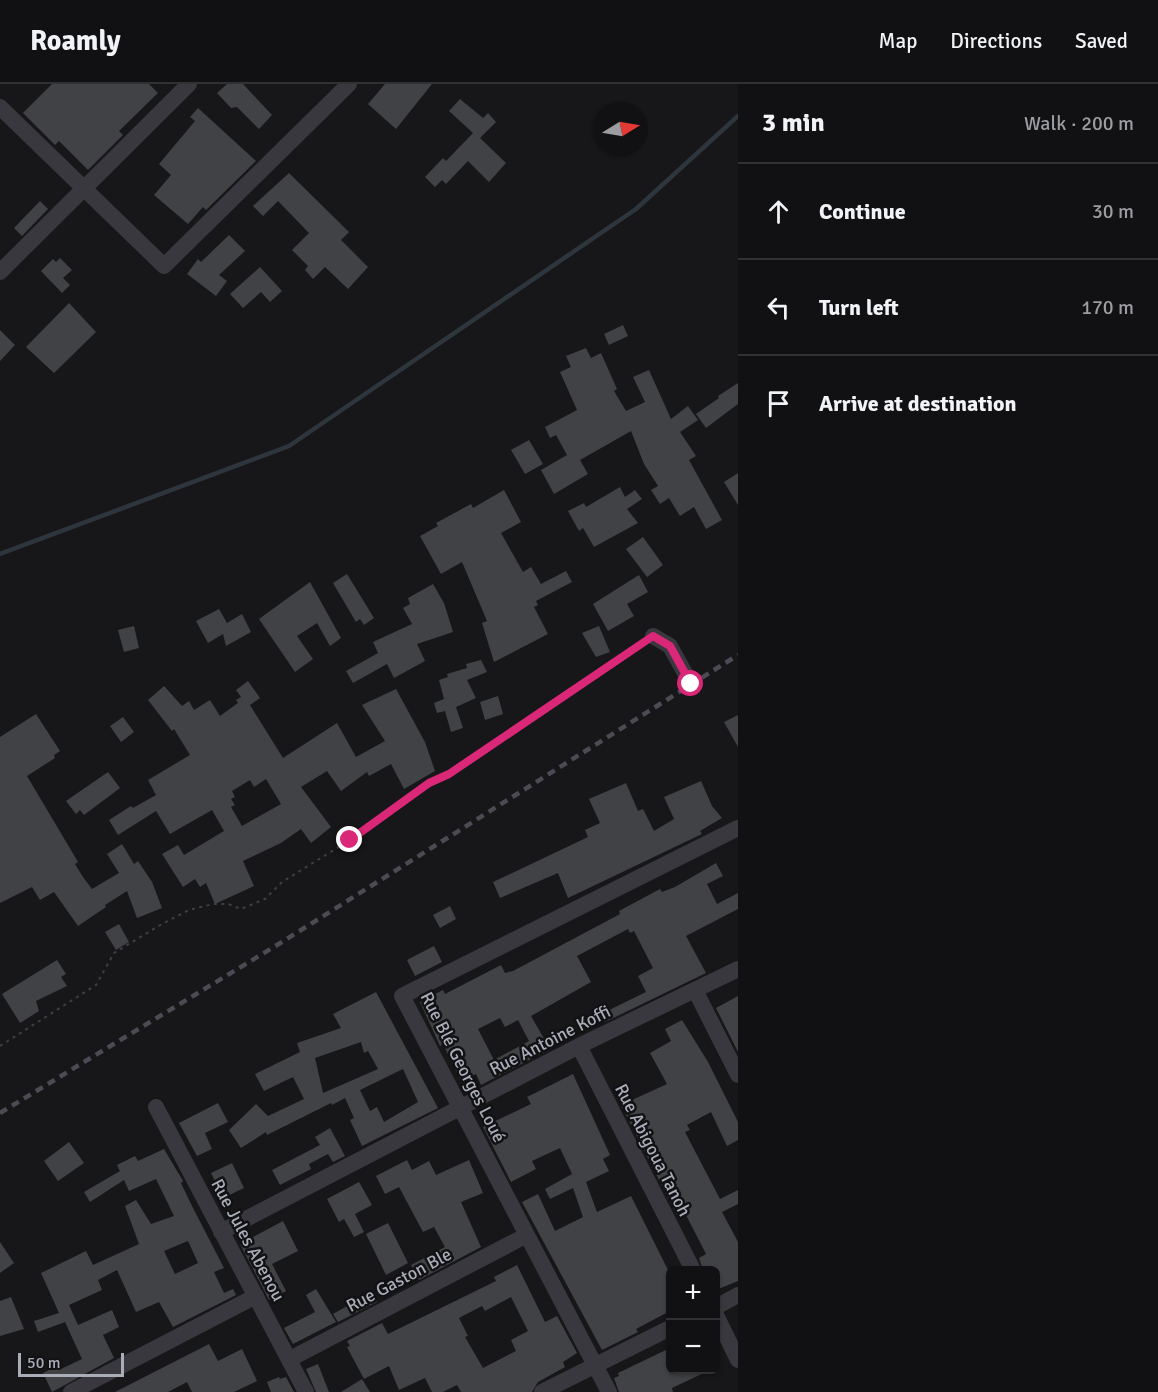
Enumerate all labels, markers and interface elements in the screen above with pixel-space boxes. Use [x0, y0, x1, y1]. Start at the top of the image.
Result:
text: Roamly [30, 24, 121, 58]
text: Map [879, 28, 917, 54]
text: Directions [950, 28, 1042, 54]
text: Saved [1075, 28, 1128, 54]
north arrow [594, 102, 648, 156]
text: 3 min [762, 107, 825, 139]
text: Walk · 200 m [1024, 111, 1134, 136]
icon: ahead [762, 195, 795, 228]
text: Continue [819, 198, 906, 225]
text: 30 m [1092, 199, 1134, 224]
icon: left [762, 291, 795, 324]
text: Turn left [819, 294, 899, 321]
text: 170 m [1081, 295, 1134, 320]
icon: arrive [762, 387, 795, 420]
text: Arrive at destination [819, 390, 1016, 417]
route start [677, 670, 703, 696]
route end [336, 826, 362, 852]
street label: Rue Blé Georges Loué [416, 988, 510, 1146]
street label: Rue Antoine Koffi [486, 1000, 614, 1080]
street label: Rue Abigoua Tanoh [610, 1080, 696, 1220]
street label: Rue Jules Abenou [206, 1175, 290, 1305]
street label: Rue Gaston Ble [343, 1243, 455, 1317]
map controls [666, 1266, 720, 1374]
button: + [666, 1266, 720, 1320]
button: − [666, 1320, 720, 1374]
scale bar [18, 1350, 124, 1378]
text: 50 m [27, 1353, 61, 1373]

